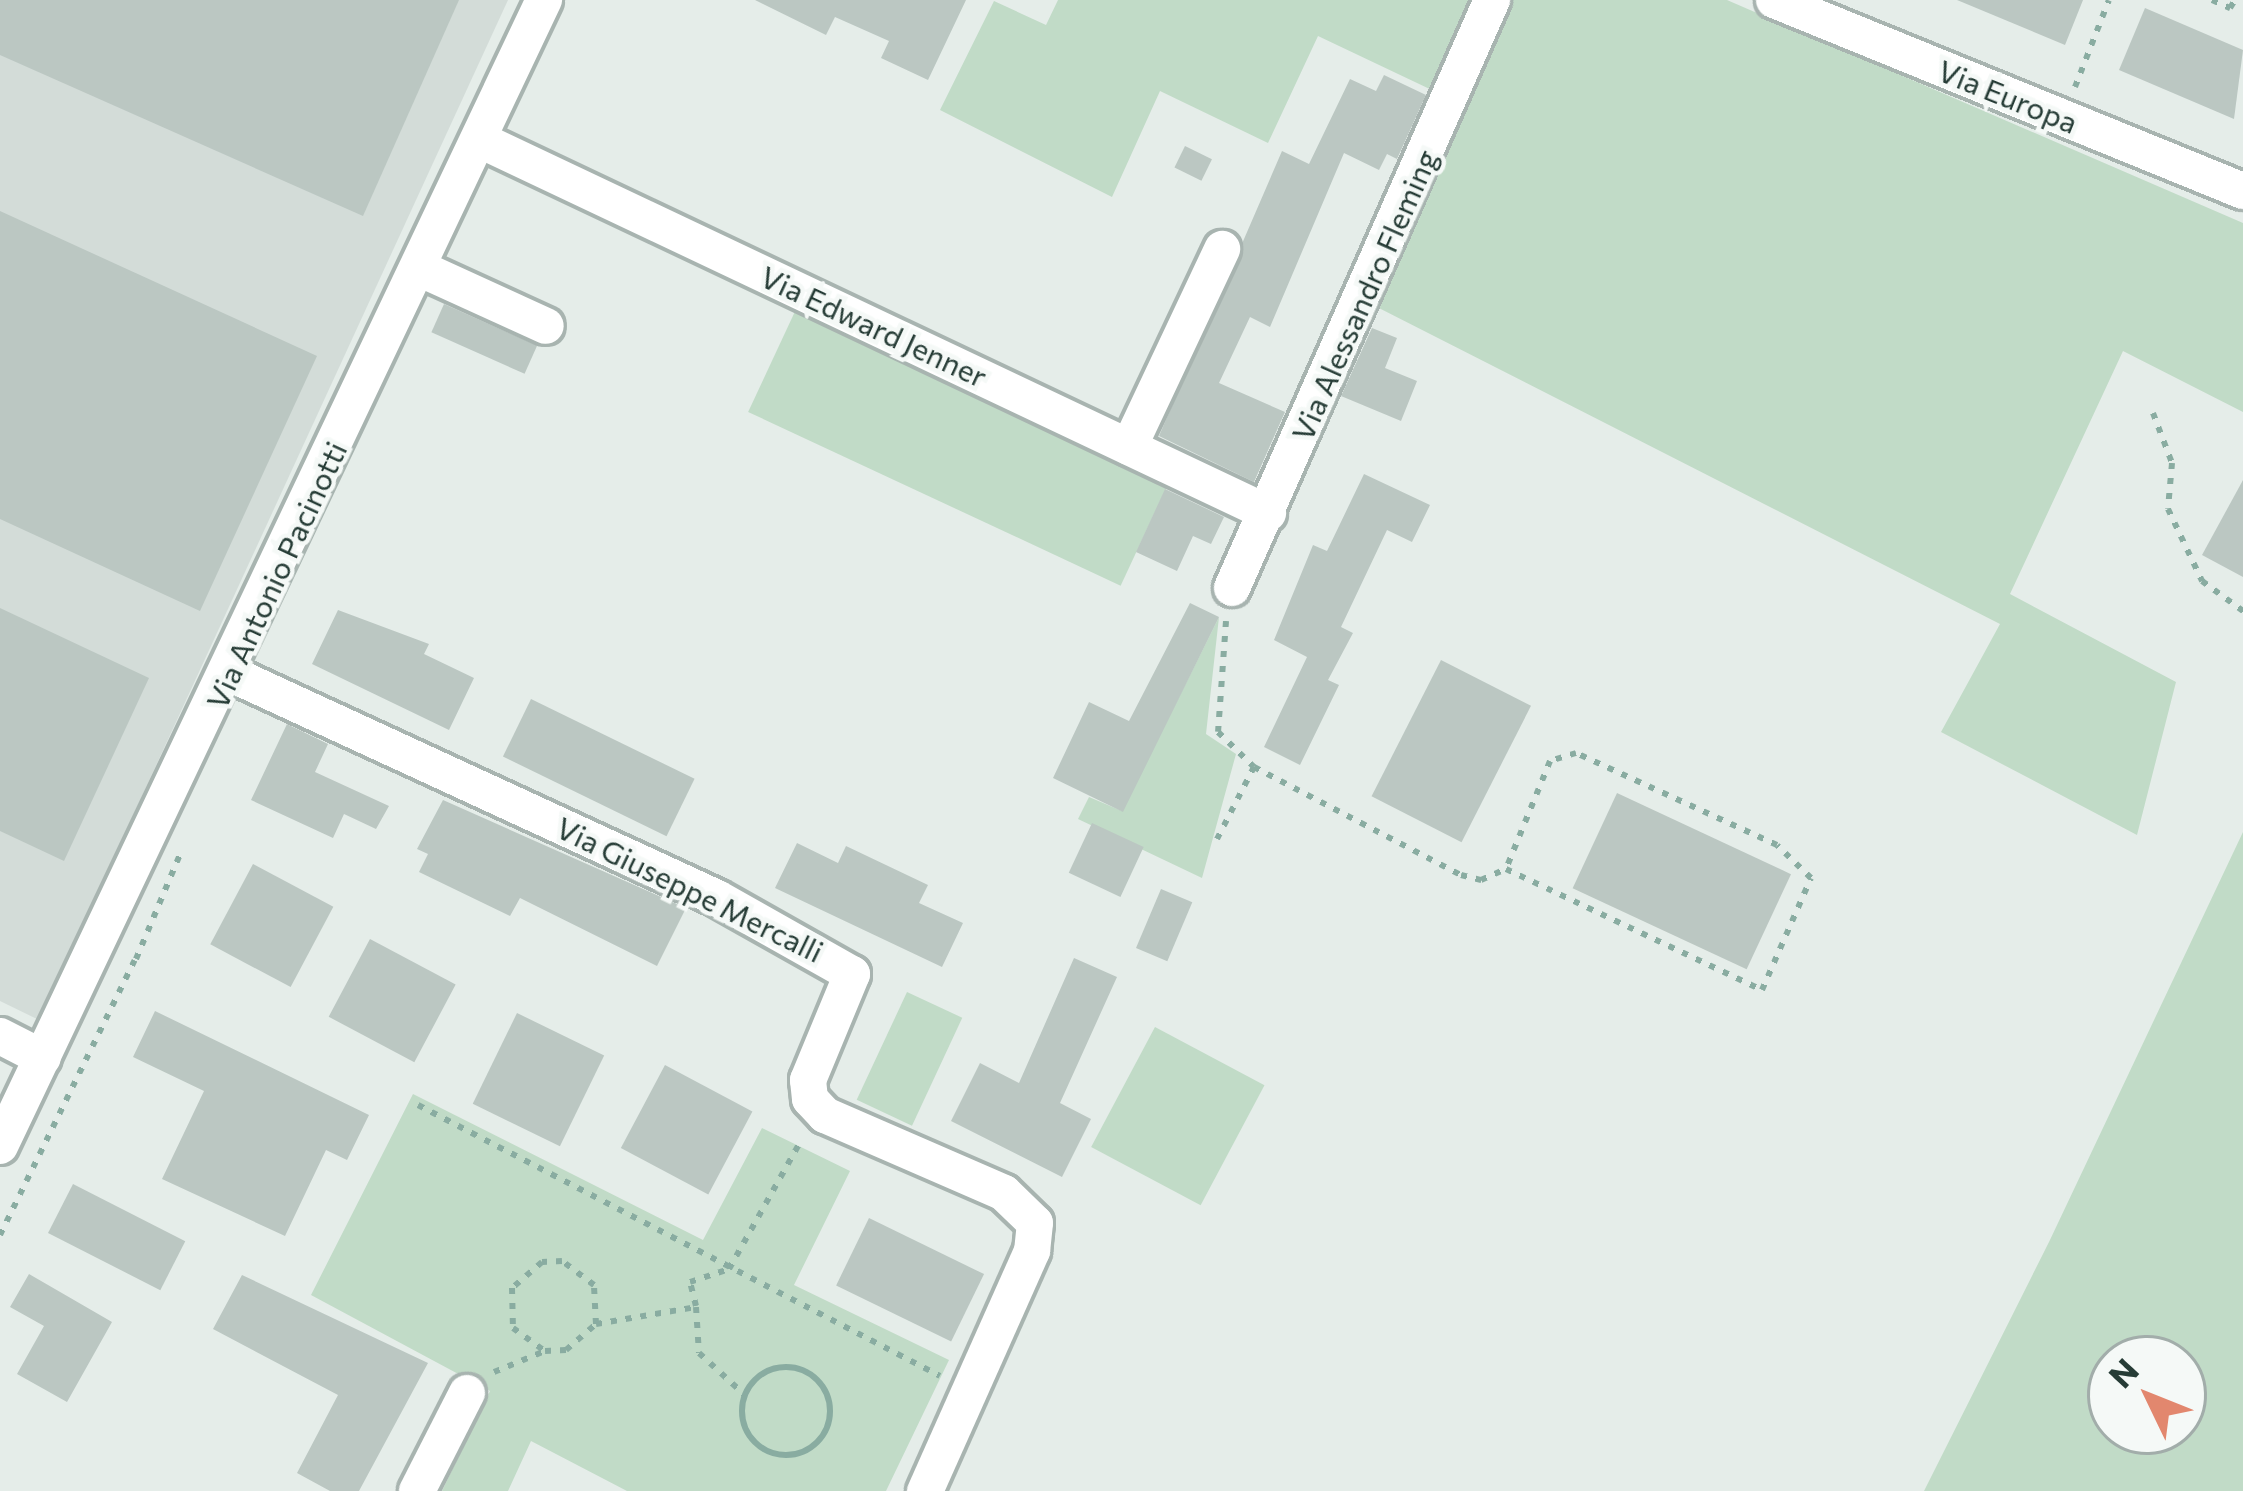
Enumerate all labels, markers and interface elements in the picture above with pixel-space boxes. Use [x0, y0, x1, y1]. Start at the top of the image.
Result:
street label: Via Europa [1933, 52, 2083, 140]
street label: Via Alessandro Fleming [1284, 144, 1444, 446]
street label: Via Edward Jenner [755, 258, 993, 394]
street label: Via Antonio Pacinotti [198, 436, 354, 714]
street label: Via Giuseppe Mercalli [551, 809, 829, 969]
north arrow [2087, 1335, 2207, 1455]
text: N [2099, 1349, 2146, 1395]

